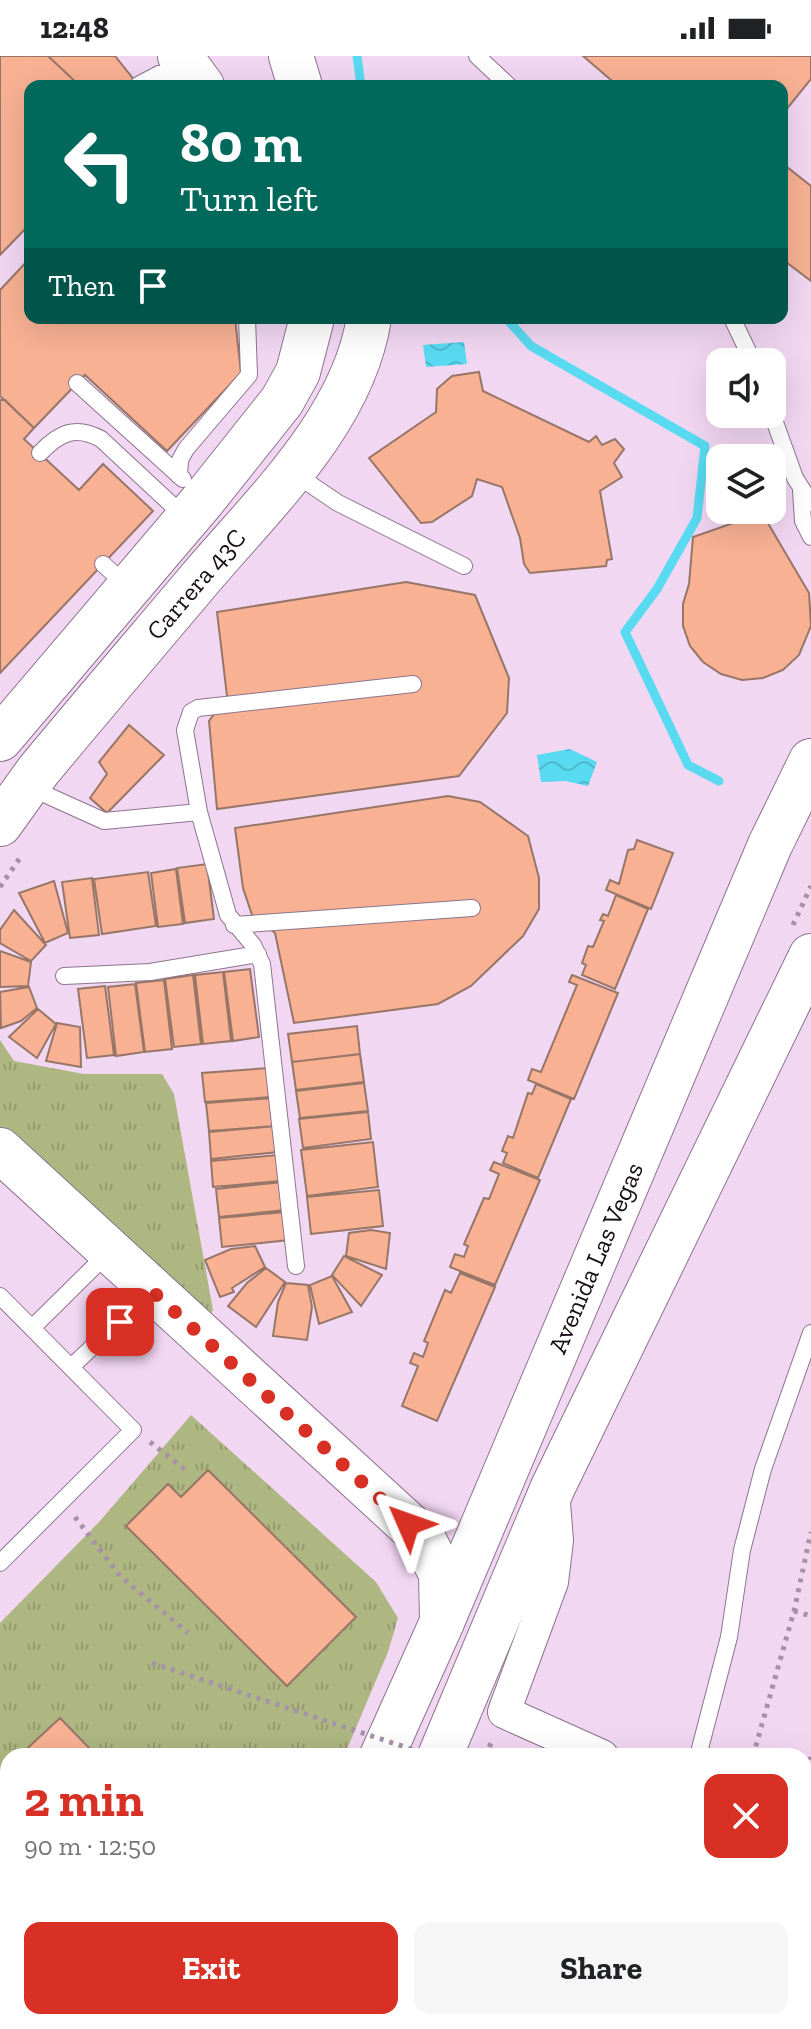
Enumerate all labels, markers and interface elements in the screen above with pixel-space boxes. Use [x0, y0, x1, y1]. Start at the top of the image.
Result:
text: 12:48 [40, 10, 109, 46]
text: 80 m [180, 109, 302, 176]
icon: left [48, 112, 152, 216]
text: Turn left [180, 177, 318, 220]
icon: arrive [131, 264, 175, 308]
text: Then [48, 268, 115, 304]
map controls [706, 348, 786, 524]
button: sound [706, 348, 786, 428]
button: layers [706, 444, 786, 524]
street label: Carrera 43C [139, 522, 252, 646]
street label: Avenida Las Vegas [541, 1158, 650, 1358]
pin [86, 1288, 154, 1356]
icon: arrive [98, 1300, 142, 1344]
position arrow [366, 1482, 450, 1566]
text: 2 min [24, 1771, 144, 1828]
button: close [704, 1774, 788, 1858]
text: 90 m · 12:50 [24, 1830, 156, 1862]
button: Exit [24, 1922, 398, 2014]
button: Share [414, 1922, 788, 2014]

